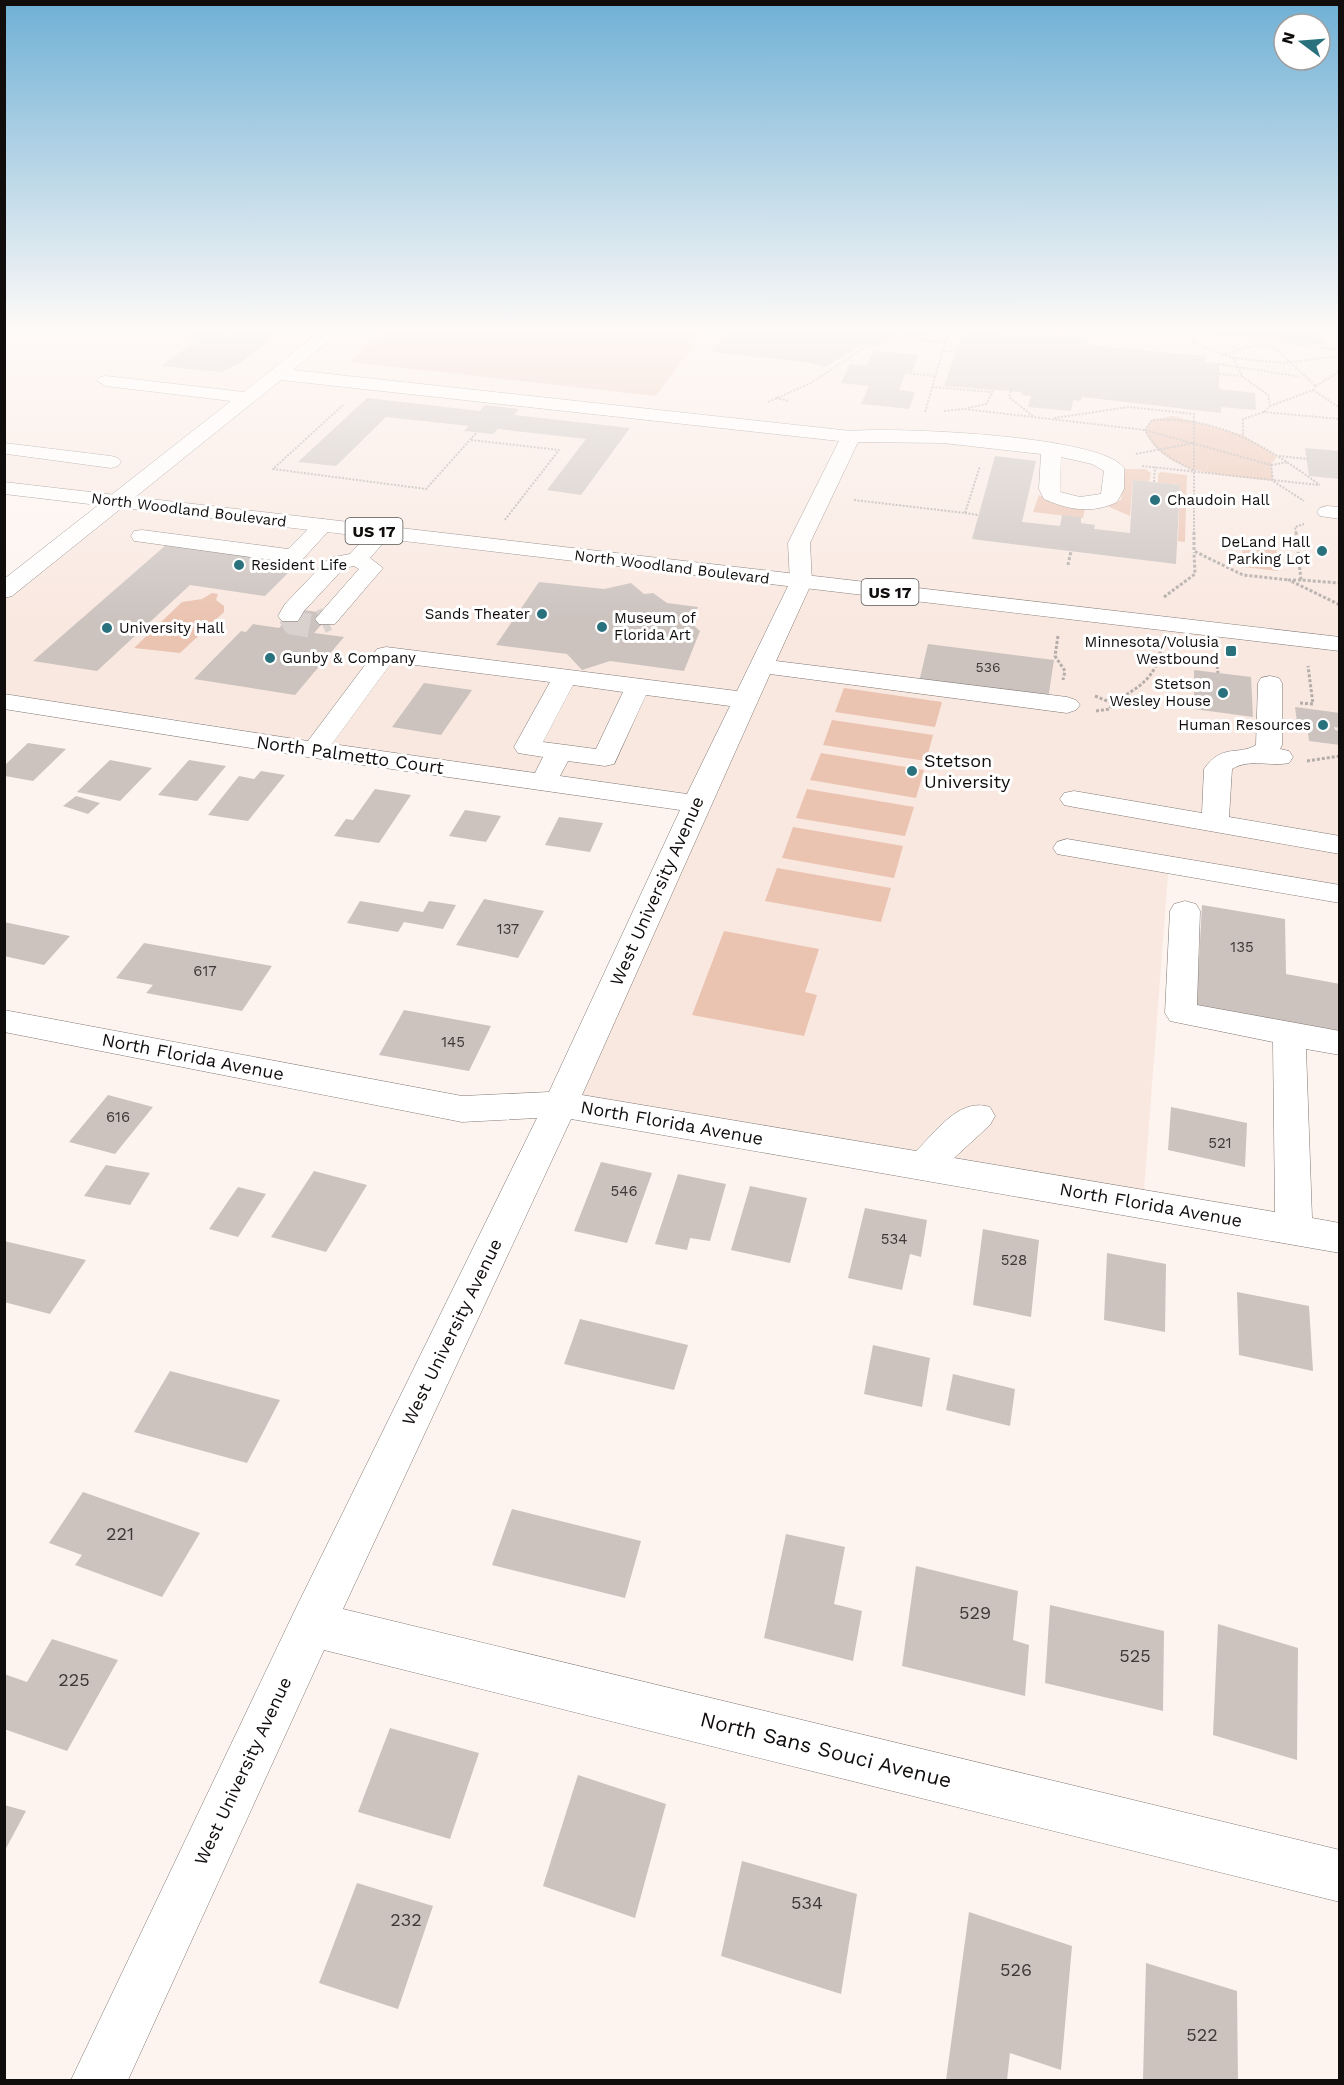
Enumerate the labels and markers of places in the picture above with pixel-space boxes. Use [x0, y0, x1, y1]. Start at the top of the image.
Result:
place label: Chaudoin Hall [1167, 491, 1270, 509]
marker: Chaudoin Hall [1148, 493, 1162, 507]
place label: DeLand Hall Parking Lot [1221, 533, 1311, 568]
marker: DeLand Hall Parking Lot [1315, 544, 1329, 558]
place label: Resident Life [251, 556, 347, 574]
marker: Resident Life [232, 558, 246, 572]
place label: Sands Theater [425, 605, 530, 623]
marker: Sands Theater [535, 607, 549, 621]
place label: Museum of Florida Art [614, 609, 696, 644]
place label: University Hall [119, 619, 225, 637]
marker: Museum of Florida Art [595, 620, 609, 634]
marker: University Hall [100, 621, 114, 635]
place label: Minnesota/Volusia Westbound [1085, 633, 1220, 668]
marker: Minnesota/Volusia Westbound [1224, 644, 1238, 658]
place label: Gunby & Company [282, 649, 416, 667]
marker: Gunby & Company [263, 651, 277, 665]
place label: Stetson Wesley House [1109, 675, 1211, 710]
marker: Stetson Wesley House [1216, 686, 1230, 700]
place label: Human Resources [1178, 716, 1311, 734]
marker: Human Resources [1316, 718, 1330, 732]
place label: Stetson University [924, 750, 1011, 792]
marker: Stetson University [905, 764, 919, 778]

